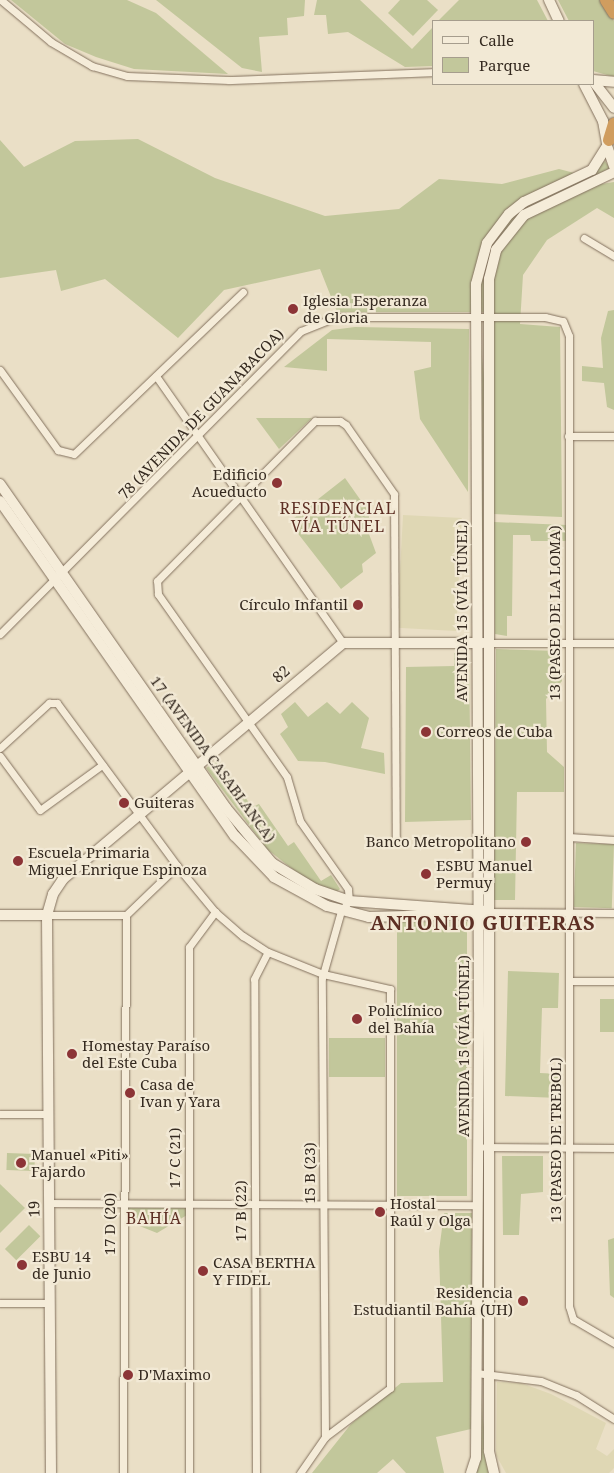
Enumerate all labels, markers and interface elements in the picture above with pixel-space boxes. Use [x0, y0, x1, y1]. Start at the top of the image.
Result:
legend [432, 20, 594, 85]
text: Calle [479, 30, 514, 50]
text: Parque [479, 55, 530, 75]
place label: Iglesia Esperanza de Gloria [303, 291, 427, 326]
marker: Iglesia Esperanza de Gloria [287, 303, 299, 315]
street label: 78 (AVENIDA DE GUANABACOA) [115, 325, 287, 503]
place label: Edificio Acueducto [192, 465, 267, 500]
marker: Edificio Acueducto [271, 477, 283, 489]
district label: RESIDENCIAL VÍA TÚNEL [278, 498, 398, 536]
street label: AVENIDA 15 (VÍA TÚNEL) [453, 520, 471, 702]
street label: 13 (PASEO DE LA LOMA) [546, 525, 564, 701]
place label: Círculo Infantil [239, 596, 348, 614]
marker: Círculo Infantil [352, 599, 364, 611]
street label: 82 [269, 662, 293, 686]
street label: 17 (AVENIDA CASABLANCA) [147, 672, 279, 846]
place label: Correos de Cuba [436, 723, 553, 741]
marker: Correos de Cuba [420, 726, 432, 738]
place label: Guiteras [134, 794, 194, 812]
marker: Guiteras [118, 797, 130, 809]
place label: Banco Metropolitano [366, 833, 516, 851]
marker: Banco Metropolitano [520, 836, 532, 848]
place label: Escuela Primaria Miguel Enrique Espinoza [28, 843, 207, 878]
marker: Escuela Primaria Miguel Enrique Espinoza [12, 855, 24, 867]
place label: ESBU Manuel Permuy [436, 856, 532, 891]
marker: ESBU Manuel Permuy [420, 868, 432, 880]
district label: ANTONIO GUITERAS [368, 910, 598, 934]
street label: AVENIDA 15 (VÍA TÚNEL) [455, 955, 473, 1137]
place label: Policlínico del Bahía [368, 1001, 443, 1036]
marker: Policlínico del Bahía [350, 1012, 364, 1026]
place label: Homestay Paraíso del Este Cuba [82, 1036, 210, 1071]
marker: Homestay Paraíso del Este Cuba [66, 1048, 78, 1060]
street label: 13 (PASEO DE TREBOL) [547, 1057, 565, 1223]
place label: Casa de Ivan y Yara [140, 1075, 221, 1110]
marker: Casa de Ivan y Yara [124, 1087, 136, 1099]
street label: 17 C (21) [166, 1128, 184, 1188]
street label: 15 B (23) [301, 1142, 319, 1204]
place label: Manuel «Piti» Fajardo [31, 1145, 129, 1180]
marker: Manuel «Piti» Fajardo [15, 1157, 27, 1169]
street label: 17 B (22) [232, 1180, 250, 1242]
street label: 17 D (20) [101, 1193, 119, 1255]
place label: Hostal Raúl y Olga [390, 1194, 471, 1229]
street label: 19 [25, 1200, 43, 1218]
marker: Hostal Raúl y Olga [374, 1206, 386, 1218]
district label: BAHÍA [125, 1208, 183, 1228]
place label: ESBU 14 de Junio [32, 1247, 91, 1282]
place label: CASA BERTHA Y FIDEL [213, 1253, 315, 1288]
marker: ESBU 14 de Junio [16, 1259, 28, 1271]
marker: CASA BERTHA Y FIDEL [197, 1265, 209, 1277]
place label: Residencia Estudiantil Bahía (UH) [353, 1283, 513, 1318]
marker: Residencia Estudiantil Bahía (UH) [517, 1295, 529, 1307]
place label: D'Maximo [138, 1366, 211, 1384]
marker: D'Maximo [122, 1369, 134, 1381]

